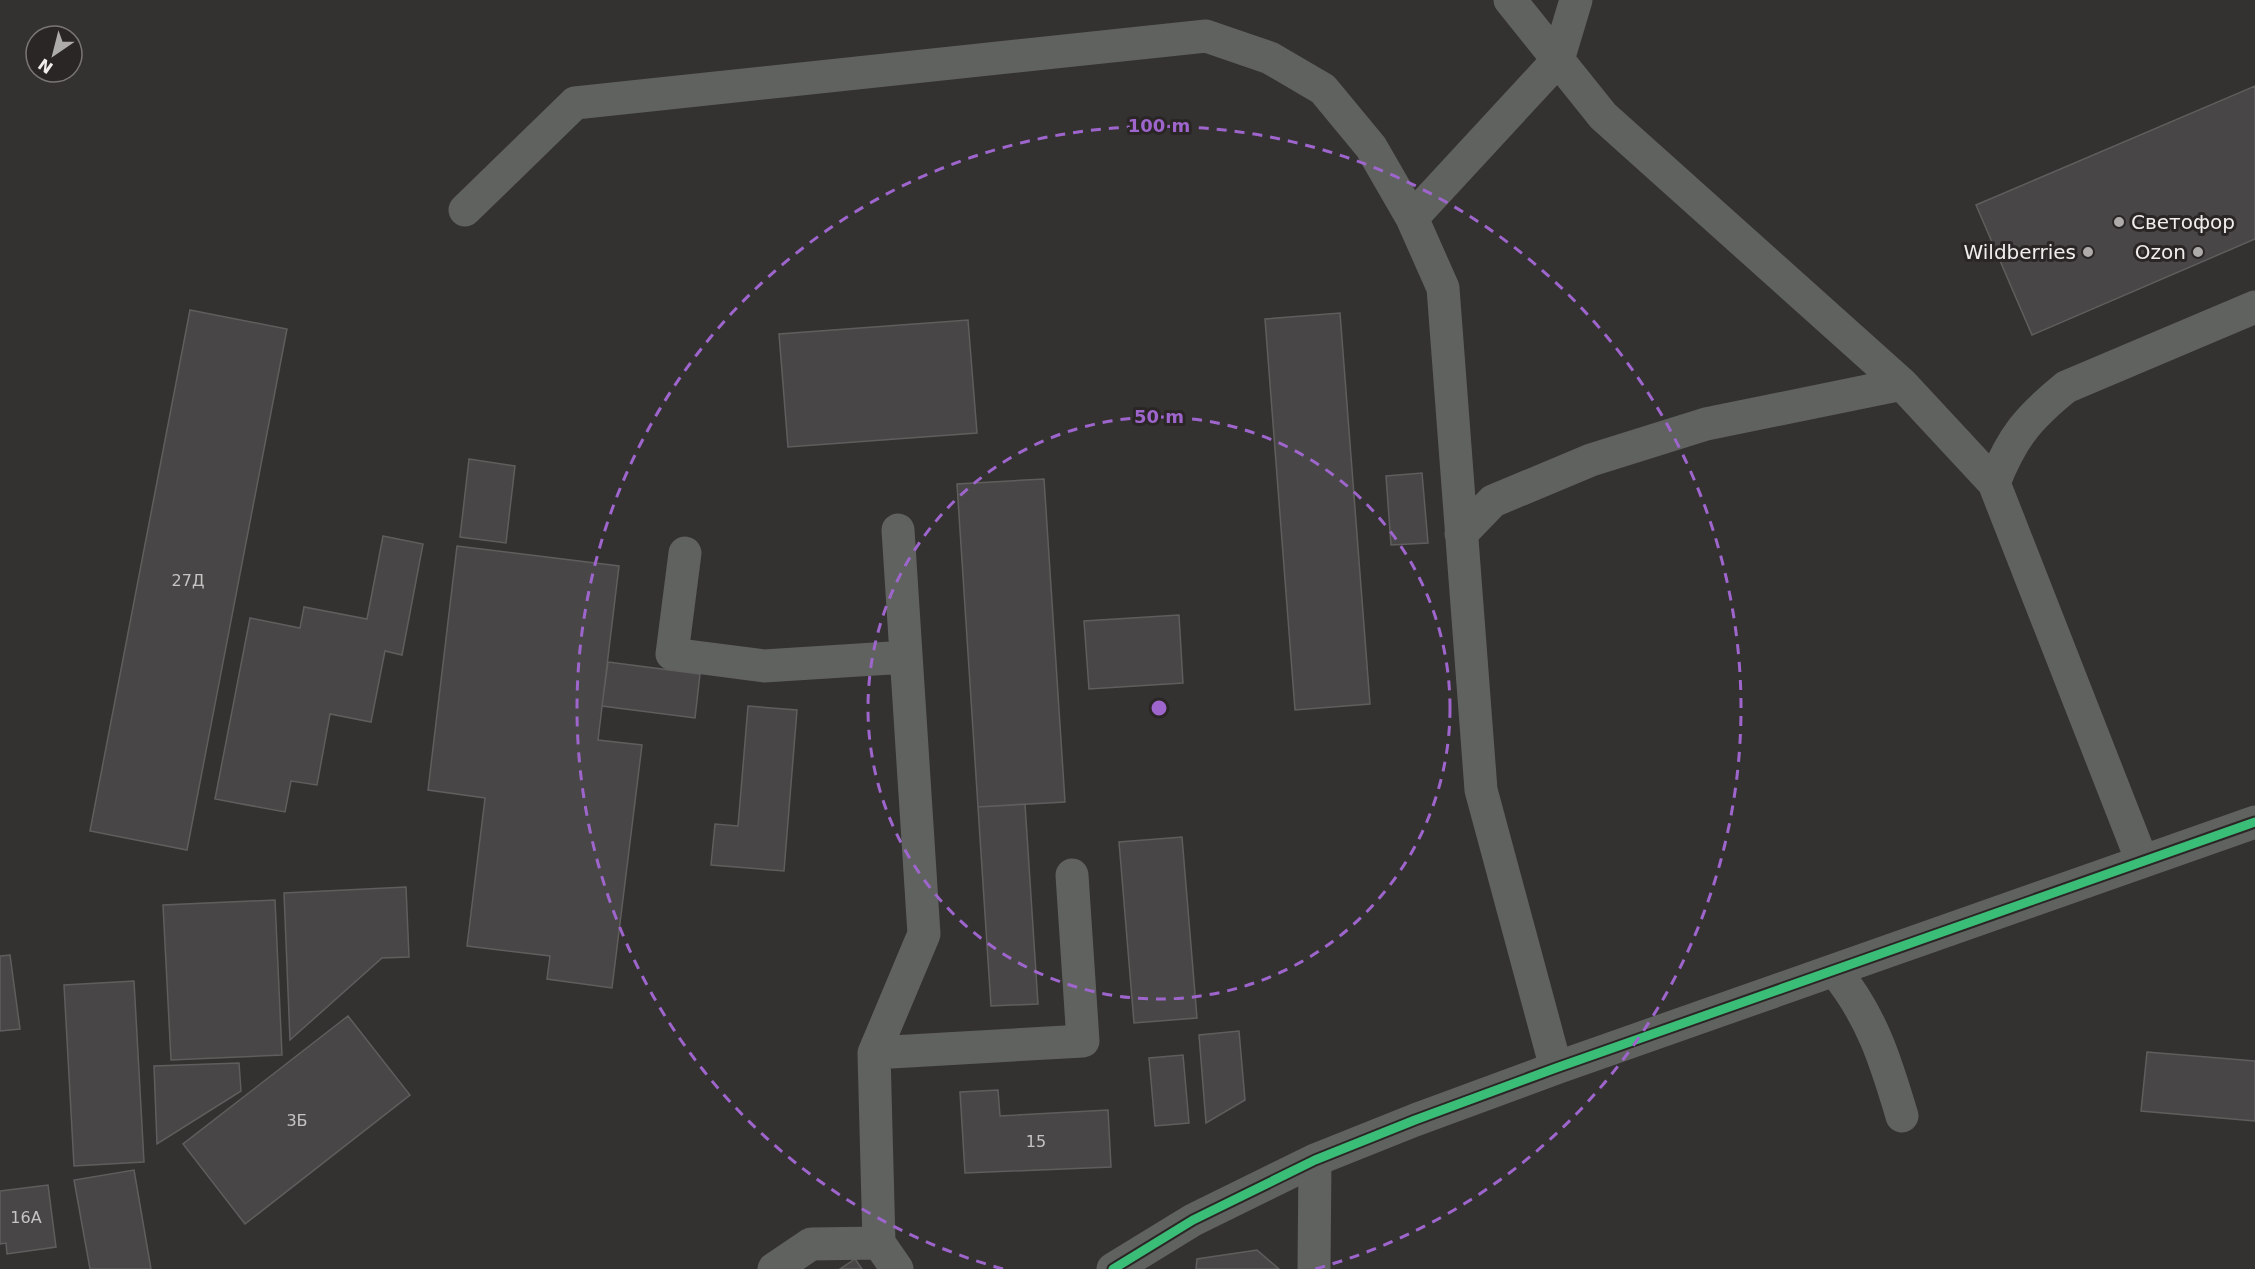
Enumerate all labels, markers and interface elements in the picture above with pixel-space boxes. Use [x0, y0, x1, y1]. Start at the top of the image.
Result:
north arrow [24, 24, 84, 84]
text: N [35, 54, 57, 77]
text: 100 m [1128, 115, 1190, 136]
place label: Светофор [2131, 210, 2235, 234]
marker: Светофор [2112, 215, 2126, 229]
place label: Wildberries [1963, 240, 2076, 264]
place label: Ozon [2135, 240, 2186, 264]
marker: Wildberries [2081, 245, 2095, 259]
marker: Ozon [2191, 245, 2205, 259]
text: 50 m [1134, 406, 1184, 427]
house number: 27Д [172, 571, 204, 590]
centre of rings [1149, 698, 1169, 718]
house number: 3Б [286, 1111, 308, 1130]
house number: 15 [1026, 1132, 1046, 1151]
house number: 16А [10, 1208, 42, 1227]

